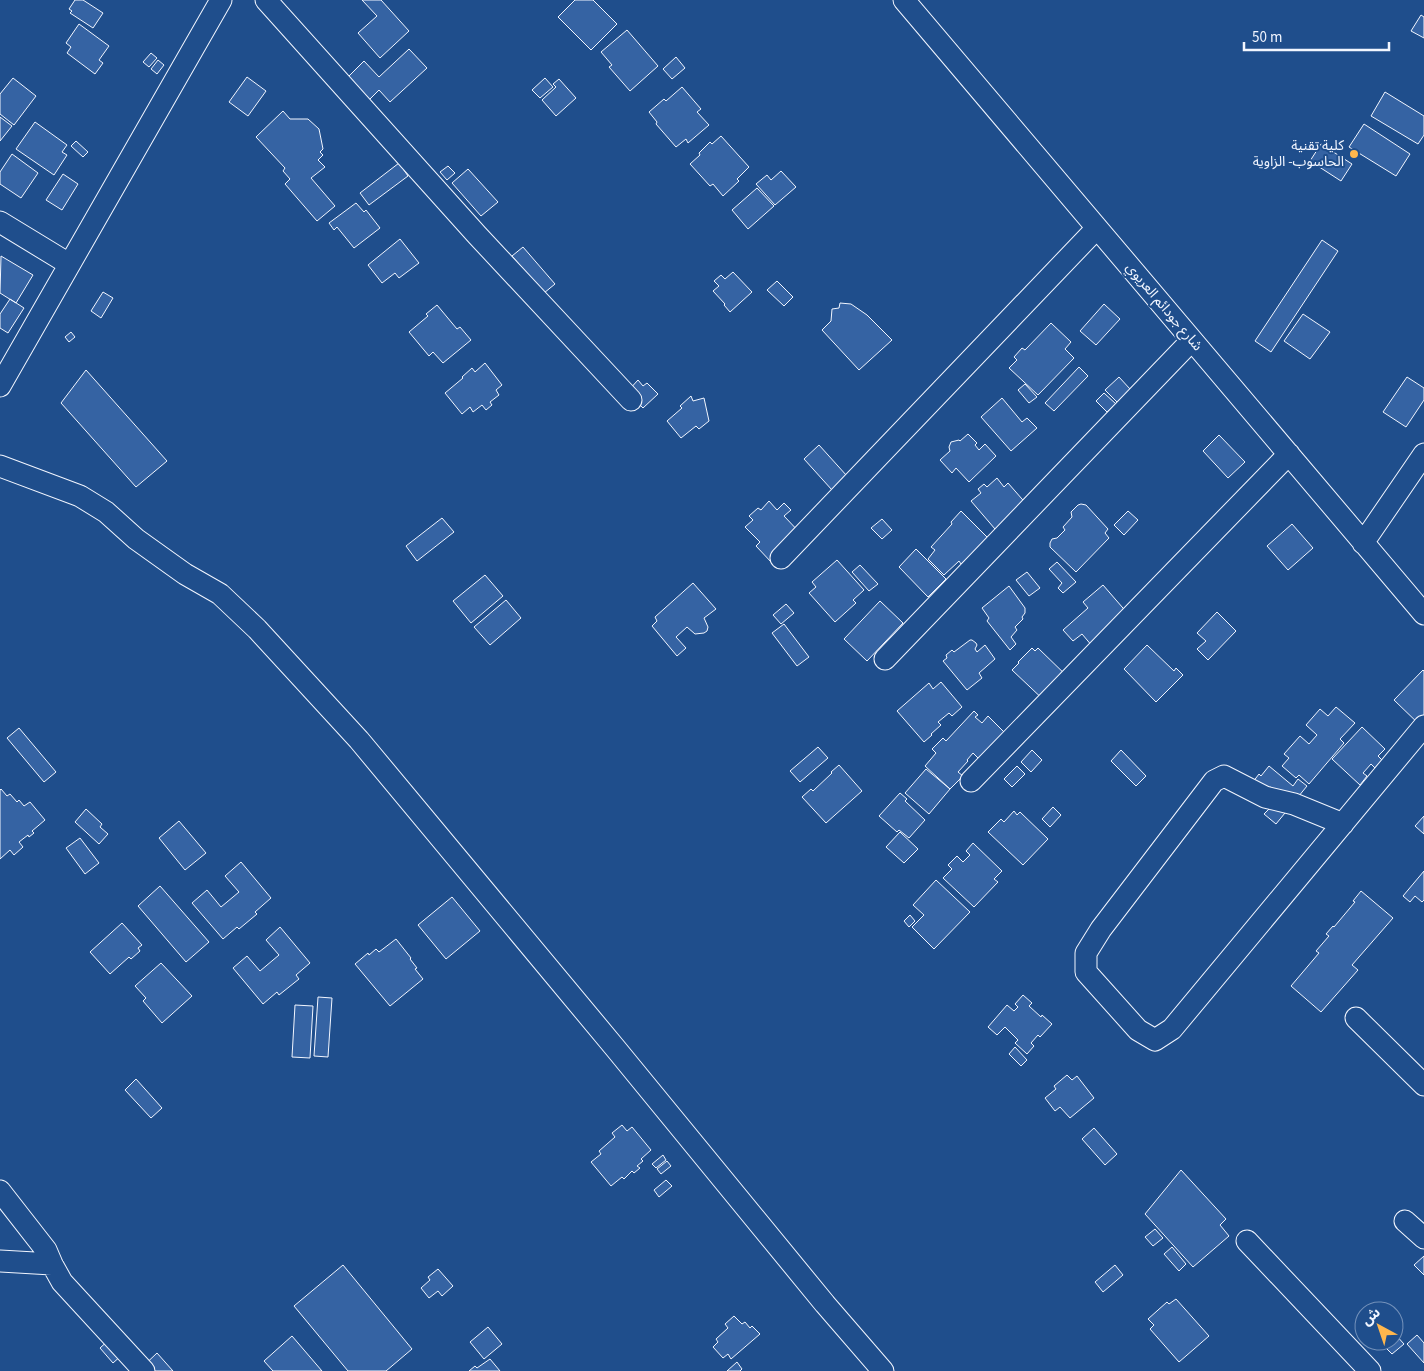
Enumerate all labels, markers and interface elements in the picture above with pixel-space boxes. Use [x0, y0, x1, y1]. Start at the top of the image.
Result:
scale bar [1244, 20, 1389, 52]
text: 50 m [1252, 27, 1282, 48]
place label: كلية تقنية الحاسوب- الزاوية [1253, 136, 1344, 172]
marker: كلية تقنية الحاسوب- الزاوية [1348, 148, 1360, 160]
street label: شارع جودائم العريوي [1121, 258, 1207, 356]
north arrow [1354, 1301, 1404, 1351]
text: ش [1358, 1303, 1385, 1331]

